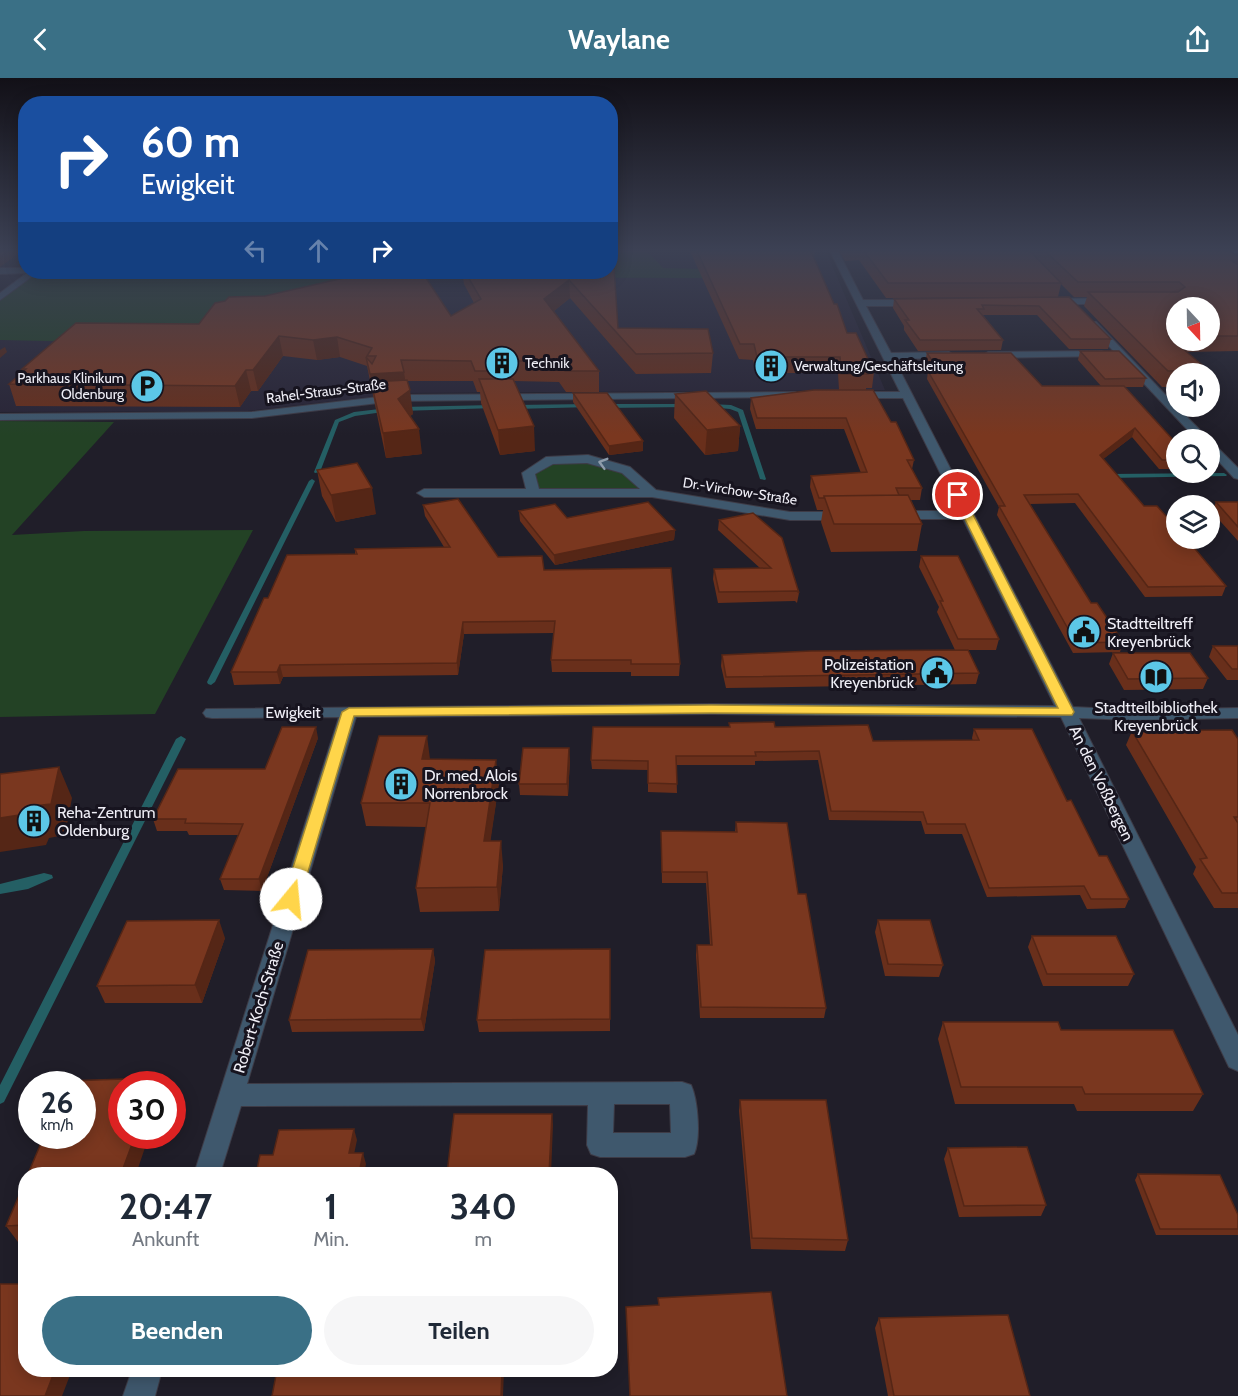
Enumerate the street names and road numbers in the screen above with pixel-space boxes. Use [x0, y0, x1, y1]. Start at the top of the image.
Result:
street label: Rahel-Straus-Straße [265, 375, 387, 407]
street label: Dr.-Virchow-Straße [682, 473, 798, 509]
street label: Ewigkeit [265, 703, 321, 722]
street label: An den Voßbergen [1065, 722, 1138, 844]
street label: Robert-Koch-Straße [229, 939, 288, 1075]

